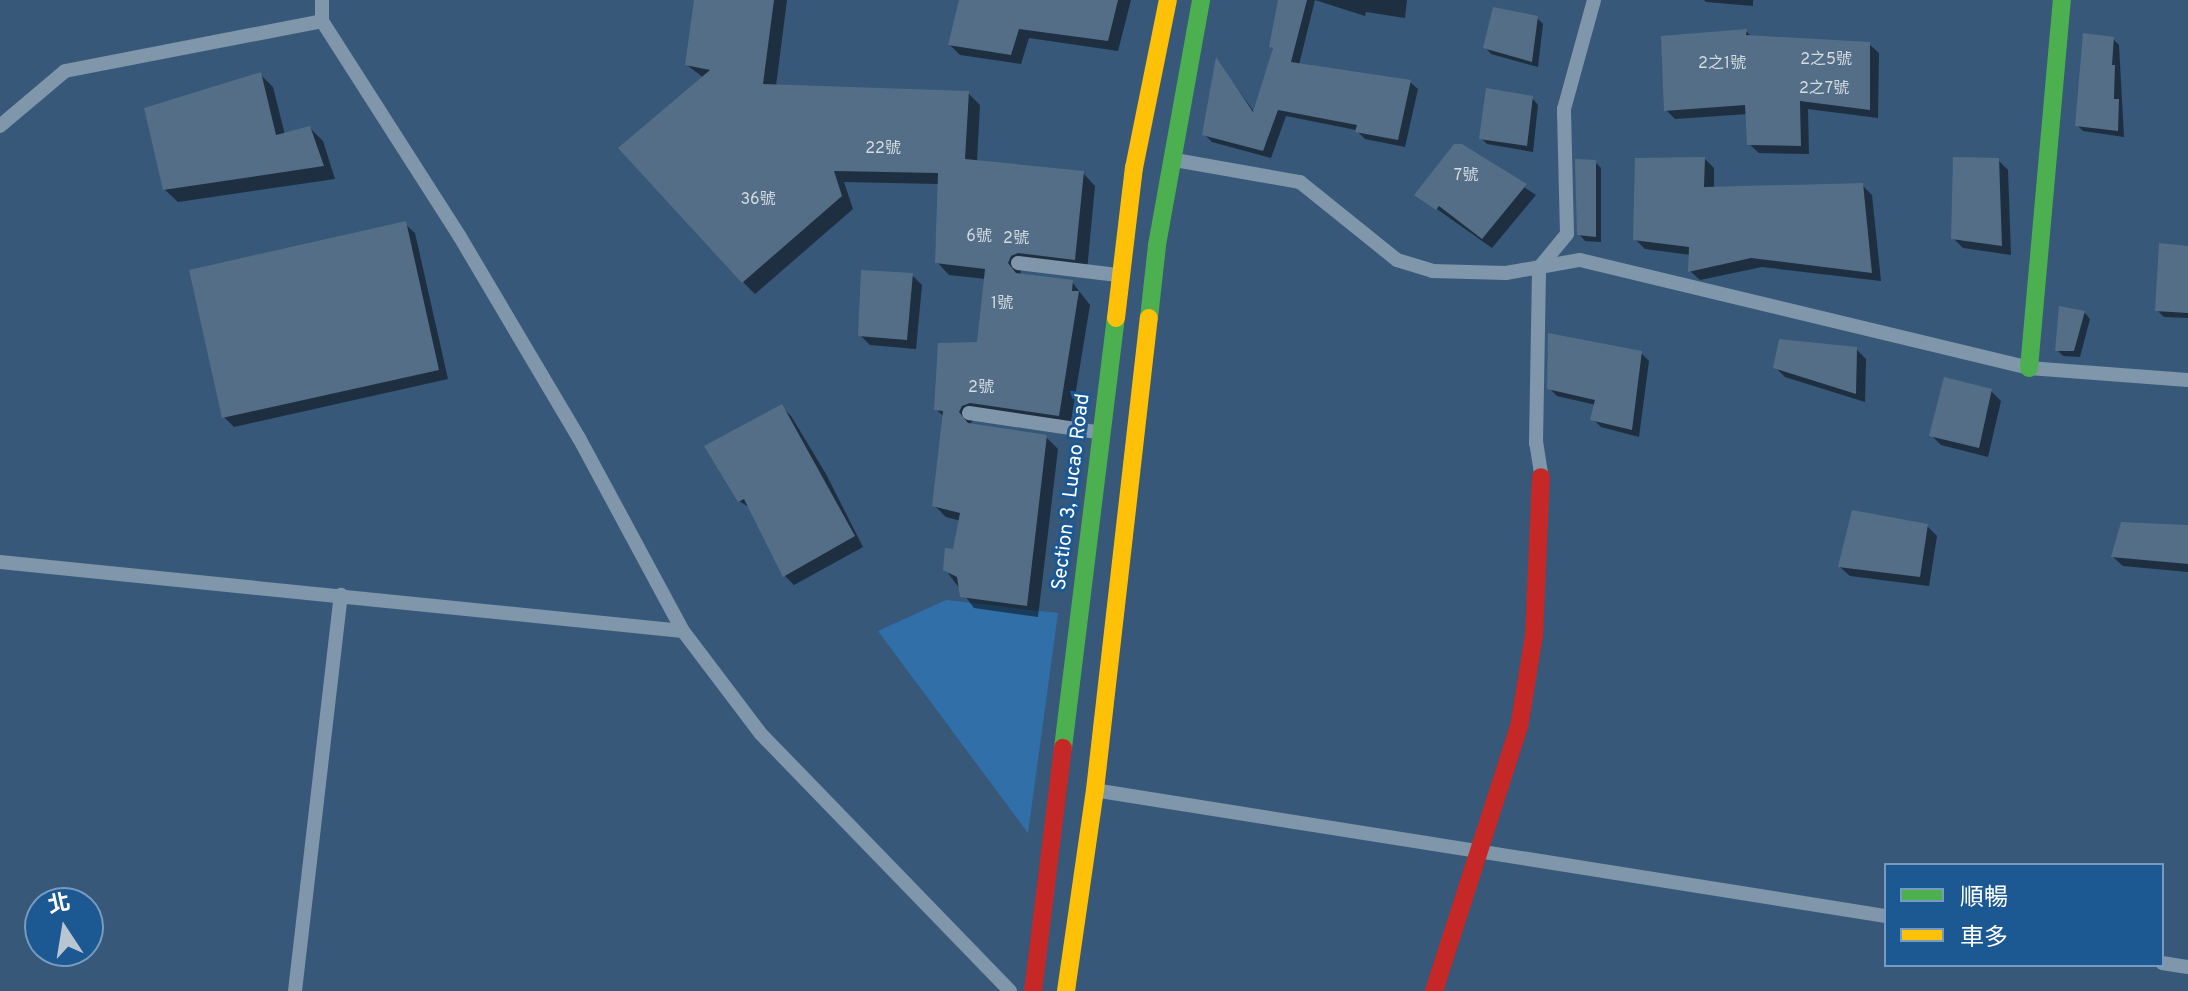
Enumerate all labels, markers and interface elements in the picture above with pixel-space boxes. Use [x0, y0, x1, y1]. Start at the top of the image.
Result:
house number: 2之5號 [1800, 50, 1852, 70]
house number: 2之1號 [1698, 54, 1746, 74]
house number: 2之7號 [1799, 79, 1849, 99]
house number: 22號 [865, 139, 901, 159]
house number: 7號 [1454, 166, 1478, 186]
house number: 36號 [740, 190, 776, 210]
house number: 6號 [966, 227, 992, 247]
house number: 2號 [1003, 229, 1029, 249]
house number: 1號 [991, 294, 1013, 314]
house number: 2號 [968, 378, 994, 398]
street label: Section 3, Lucao Road [1048, 392, 1096, 592]
legend [1884, 863, 2164, 967]
text: 順暢 [1960, 884, 2008, 914]
north arrow [24, 887, 104, 967]
text: 北 [46, 889, 73, 920]
text: 車多 [1960, 924, 2008, 954]

